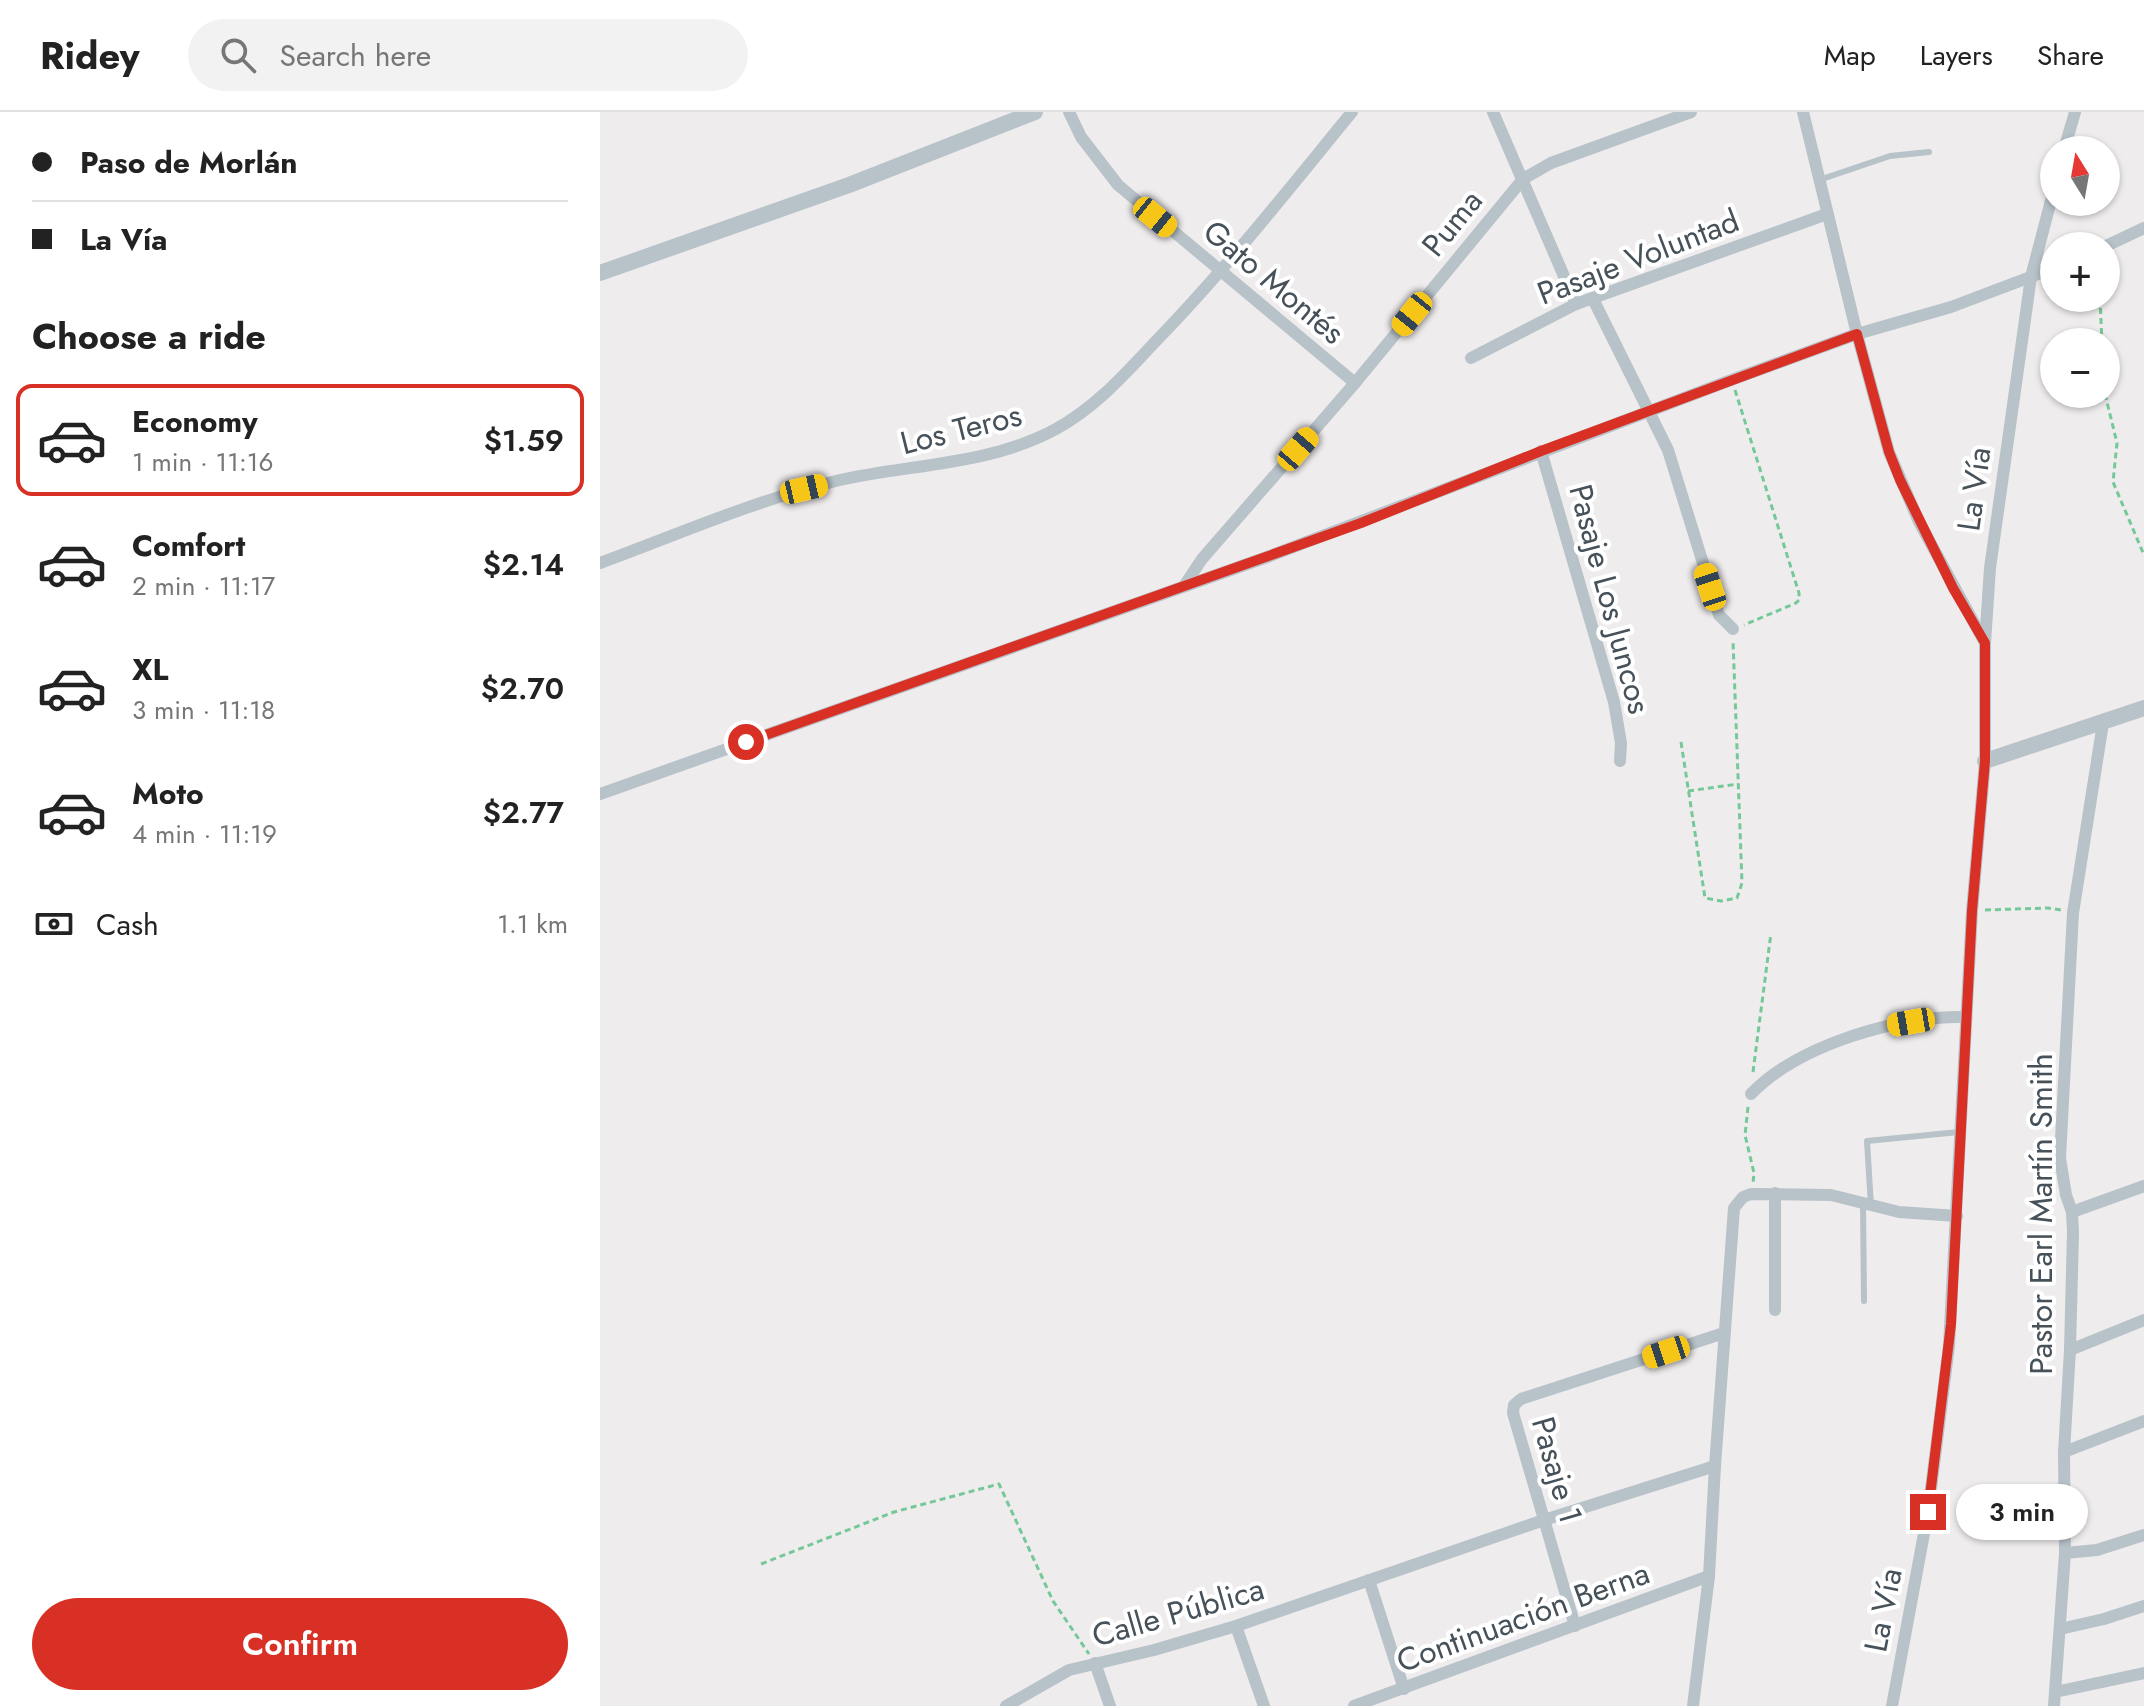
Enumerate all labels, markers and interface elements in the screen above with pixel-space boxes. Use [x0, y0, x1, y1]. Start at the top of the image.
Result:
search box [188, 19, 748, 91]
text: Ridey [40, 28, 140, 83]
icon: search [216, 33, 260, 77]
text: Search here [280, 34, 431, 77]
text: Map [1824, 35, 1876, 76]
text: Layers [1920, 35, 1993, 76]
text: Share [2037, 35, 2104, 76]
north arrow [2040, 136, 2120, 216]
map controls [2040, 136, 2120, 408]
text: Paso de Morlán [80, 141, 297, 184]
street label: Puma [1411, 180, 1493, 266]
car [1129, 193, 1181, 241]
street label: Pasaje Voluntad [1530, 197, 1746, 317]
street label: Gato Montés [1193, 209, 1355, 355]
text: La Vía [80, 218, 168, 261]
button: + [2040, 232, 2120, 312]
car [1388, 288, 1436, 340]
text: Choose a ride [32, 310, 266, 362]
button: − [2040, 328, 2120, 408]
street label: Los Teros [896, 392, 1026, 466]
text: Economy [132, 400, 258, 443]
icon: car [36, 404, 108, 476]
text: $1.59 [484, 419, 564, 462]
car [1273, 423, 1323, 475]
text: 1 min · 11:16 [132, 443, 273, 481]
street label: La Vía [1945, 444, 2003, 534]
car [778, 472, 830, 506]
street label: Pasaje Los Juncos [1557, 479, 1663, 719]
text: Comfort [132, 524, 245, 567]
icon: car [36, 528, 108, 600]
text: $2.14 [483, 543, 564, 586]
car [1691, 560, 1729, 614]
text: 2 min · 11:17 [132, 567, 275, 605]
text: XL [132, 648, 168, 691]
icon: car [36, 652, 108, 724]
text: $2.70 [481, 667, 564, 710]
text: 3 min · 11:18 [132, 691, 275, 729]
route start [728, 724, 764, 760]
text: Moto [132, 772, 204, 815]
icon: car [36, 776, 108, 848]
text: $2.77 [483, 791, 564, 834]
text: 4 min · 11:19 [132, 815, 277, 853]
icon: cash [32, 902, 76, 946]
text: Cash [96, 903, 159, 946]
text: 1.1 km [497, 905, 568, 943]
car [1885, 1006, 1937, 1038]
street label: Pastor Earl Martín Smith [2018, 1053, 2064, 1375]
car [1639, 1333, 1693, 1371]
street label: Pasaje 1 [1520, 1411, 1594, 1529]
callout: 3 min [1956, 1484, 2088, 1540]
text: 3 min [1989, 1493, 2055, 1531]
route end [1910, 1494, 1946, 1530]
street label: Continuación Berna [1390, 1550, 1656, 1684]
street label: La Vía [1852, 1564, 1914, 1656]
street label: Calle Pública [1087, 1565, 1269, 1659]
button: Confirm [32, 1598, 568, 1690]

